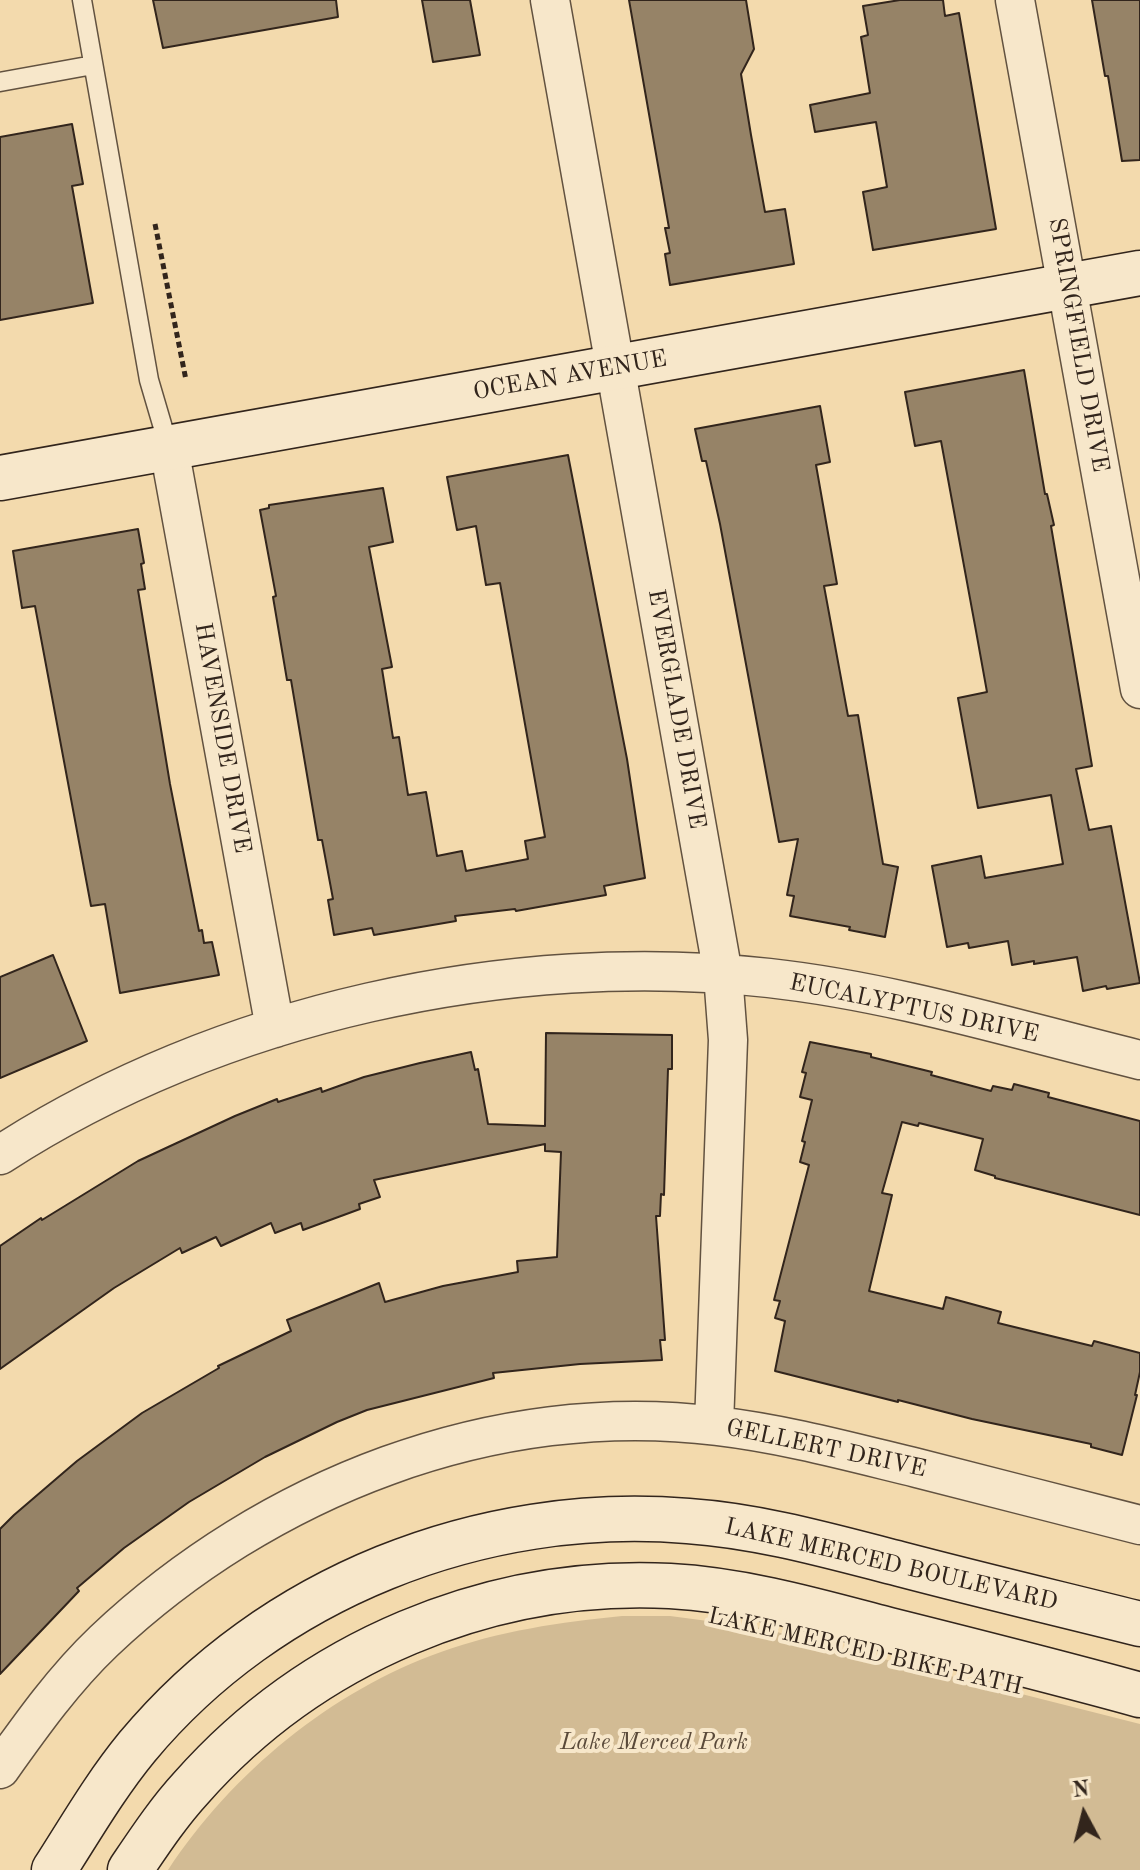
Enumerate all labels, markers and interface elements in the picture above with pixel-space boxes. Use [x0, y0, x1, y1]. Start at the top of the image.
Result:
street label: SPRINGFIELD DRIVE [1041, 216, 1115, 474]
street label: OCEAN AVENUE [471, 345, 669, 407]
street label: EVERGLADE DRIVE [641, 587, 711, 831]
street label: HAVENSIDE DRIVE [188, 620, 256, 856]
street label: EUCALYPTUS DRIVE [787, 968, 1041, 1050]
street label: GELLERT DRIVE [723, 1414, 929, 1484]
street label: LAKE MERCED BOULEVARD [722, 1513, 1060, 1617]
street label: LAKE MERCED BIKE PATH [705, 1602, 1025, 1702]
park label: Lake Merced Park [560, 1729, 748, 1757]
north arrow [1044, 1774, 1124, 1854]
text: N [1071, 1778, 1091, 1802]

